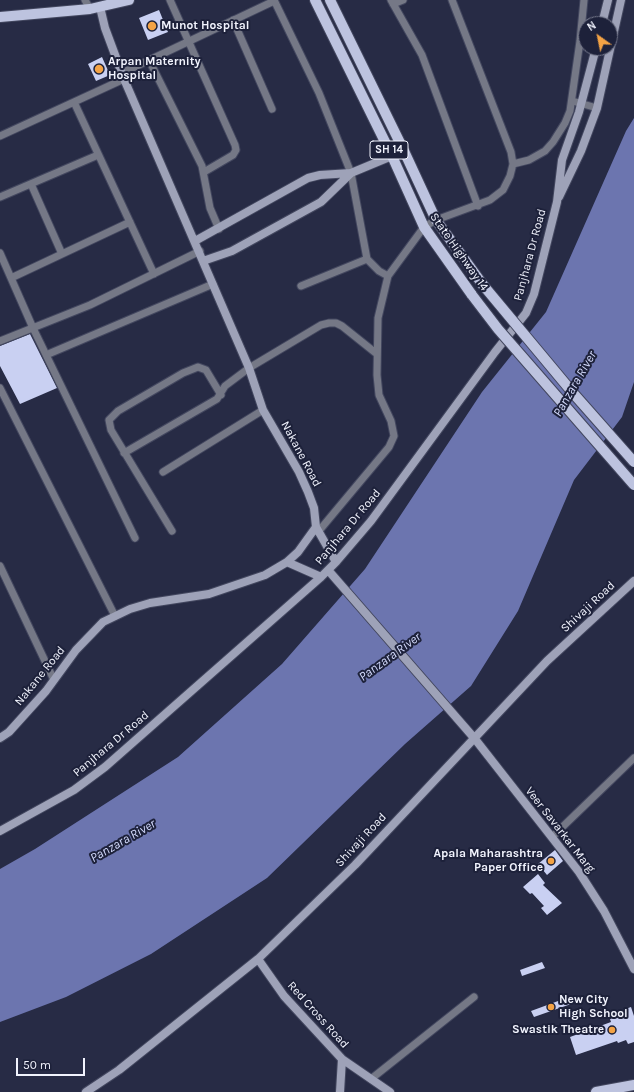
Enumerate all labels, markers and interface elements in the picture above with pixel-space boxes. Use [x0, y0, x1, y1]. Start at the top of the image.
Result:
north arrow [578, 16, 618, 56]
place label: Munot Hospital [161, 19, 249, 33]
text: N [585, 19, 599, 34]
marker: Munot Hospital [146, 20, 158, 32]
place label: Arpan Maternity Hospital [108, 55, 201, 83]
marker: Arpan Maternity Hospital [93, 63, 105, 75]
road number: SH 14 [370, 141, 408, 159]
street label: Panjhara Dr Road [511, 207, 549, 303]
street label: State Highway 14 [427, 210, 491, 294]
water label: Panzara River [550, 348, 600, 420]
street label: Nakane Road [278, 419, 324, 489]
street label: Panjhara Dr Road [312, 486, 384, 568]
street label: Shivaji Road [558, 578, 618, 636]
water label: Panzara River [356, 629, 424, 685]
street label: Nakane Road [12, 643, 68, 709]
street label: Panjhara Dr Road [70, 708, 152, 780]
street label: Veer Savarkar Marg [522, 784, 598, 876]
street label: Shivaji Road [332, 810, 390, 870]
water label: Panzara River [87, 816, 159, 866]
place label: Apala Maharashtra Paper Office [433, 847, 543, 875]
marker: Apala Maharashtra Paper Office [546, 856, 556, 866]
street label: Red Cross Road [284, 979, 352, 1051]
place label: New City High School [559, 993, 628, 1021]
marker: New City High School [546, 1002, 556, 1012]
place label: Swastik Theatre [512, 1023, 604, 1037]
marker: Swastik Theatre [607, 1025, 617, 1035]
scale bar [18, 1050, 87, 1076]
text: 50 m [23, 1058, 51, 1072]

